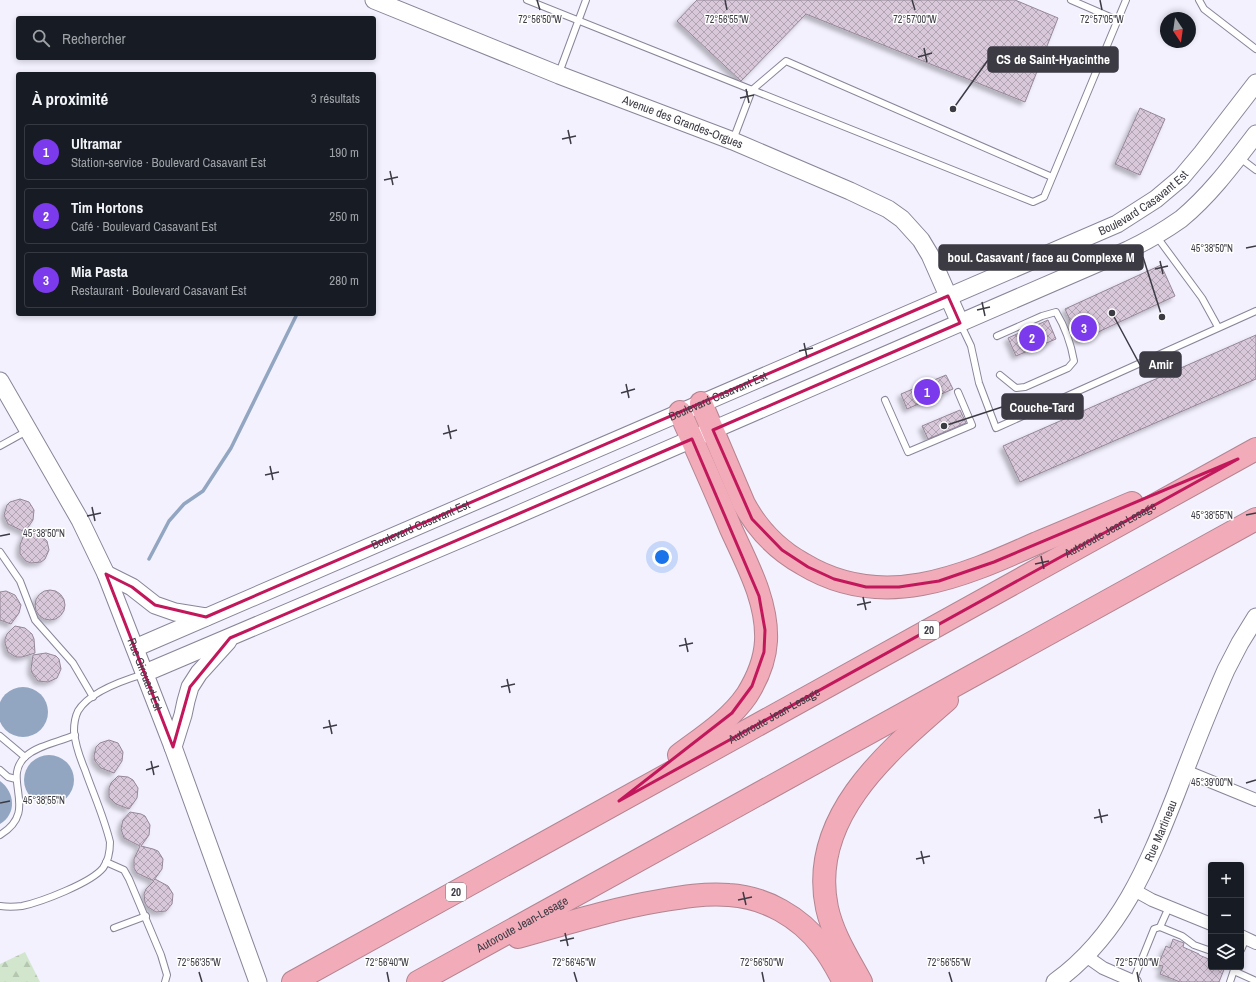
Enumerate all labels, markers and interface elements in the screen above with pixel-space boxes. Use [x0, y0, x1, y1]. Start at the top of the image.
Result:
north arrow [1160, 12, 1196, 48]
text: 72°56'50"W [518, 13, 562, 26]
text: 72°56'55"W [705, 13, 749, 26]
text: 72°57'00"W [893, 13, 937, 26]
text: 72°57'05"W [1080, 13, 1124, 26]
search box [16, 16, 376, 60]
icon: search [30, 27, 52, 49]
text: Rechercher [62, 28, 126, 49]
callout: CS de Saint-Hyacinthe [988, 47, 1118, 72]
text: CS de Saint-Hyacinthe [996, 51, 1110, 68]
text: À proximité [32, 87, 108, 110]
text: 3 résultats [311, 90, 360, 107]
street label: Avenue des Grandes-Orgues [619, 91, 746, 152]
text: Ultramar [71, 133, 122, 154]
text: 1 [43, 144, 49, 161]
text: 190 m [329, 144, 359, 161]
text: Station-service · Boulevard Casavant Est [71, 154, 266, 171]
street label: Boulevard Casavant Est [1096, 167, 1192, 239]
text: Tim Hortons [71, 197, 143, 218]
text: 2 [43, 208, 49, 225]
text: 250 m [329, 208, 359, 225]
text: Café · Boulevard Casavant Est [71, 218, 217, 235]
text: 45°38'50"N [1191, 242, 1233, 255]
callout: boul. Casavant / face au Complexe M [939, 245, 1143, 270]
text: boul. Casavant / face au Complexe M [947, 249, 1135, 266]
text: Mia Pasta [71, 261, 128, 282]
text: 3 [43, 272, 49, 289]
text: 280 m [329, 272, 359, 289]
text: Restaurant · Boulevard Casavant Est [71, 282, 246, 299]
pin: 3 [1071, 313, 1097, 343]
pin: 2 [1019, 323, 1045, 353]
callout: Amir [1140, 352, 1181, 377]
text: Amir [1149, 356, 1174, 373]
street label: Boulevard Casavant Est [666, 368, 770, 425]
pin: 1 [914, 377, 940, 407]
callout: Couche-Tard [1002, 394, 1083, 419]
text: Couche-Tard [1010, 399, 1074, 416]
street label: Boulevard Casavant Est [369, 496, 472, 553]
street label: Autoroute Jean-Lesage [1061, 498, 1159, 562]
text: 45°38'55"N [1191, 509, 1233, 522]
text: 45°38'50"N [23, 527, 65, 540]
your location [652, 547, 672, 567]
road number: 20 [919, 621, 939, 639]
street label: Rue Girouard Est [124, 636, 166, 713]
street label: Autoroute Jean-Lesage [725, 684, 823, 748]
text: 45°39'00"N [1191, 776, 1233, 789]
text: 45°38'55"N [23, 794, 65, 807]
street label: Rue Martineau [1141, 798, 1181, 864]
map controls [1208, 862, 1244, 970]
button: + [1208, 862, 1244, 898]
road number: 20 [446, 883, 466, 901]
street label: Autoroute Jean-Lesage [473, 893, 571, 957]
button: − [1208, 898, 1244, 934]
button: layers [1208, 934, 1244, 970]
text: 72°56'35"W [177, 956, 221, 969]
text: 72°56'40"W [365, 956, 409, 969]
text: 72°56'45"W [552, 956, 596, 969]
text: 72°56'50"W [740, 956, 784, 969]
text: 72°56'55"W [927, 956, 971, 969]
text: 72°57'00"W [1115, 956, 1159, 969]

